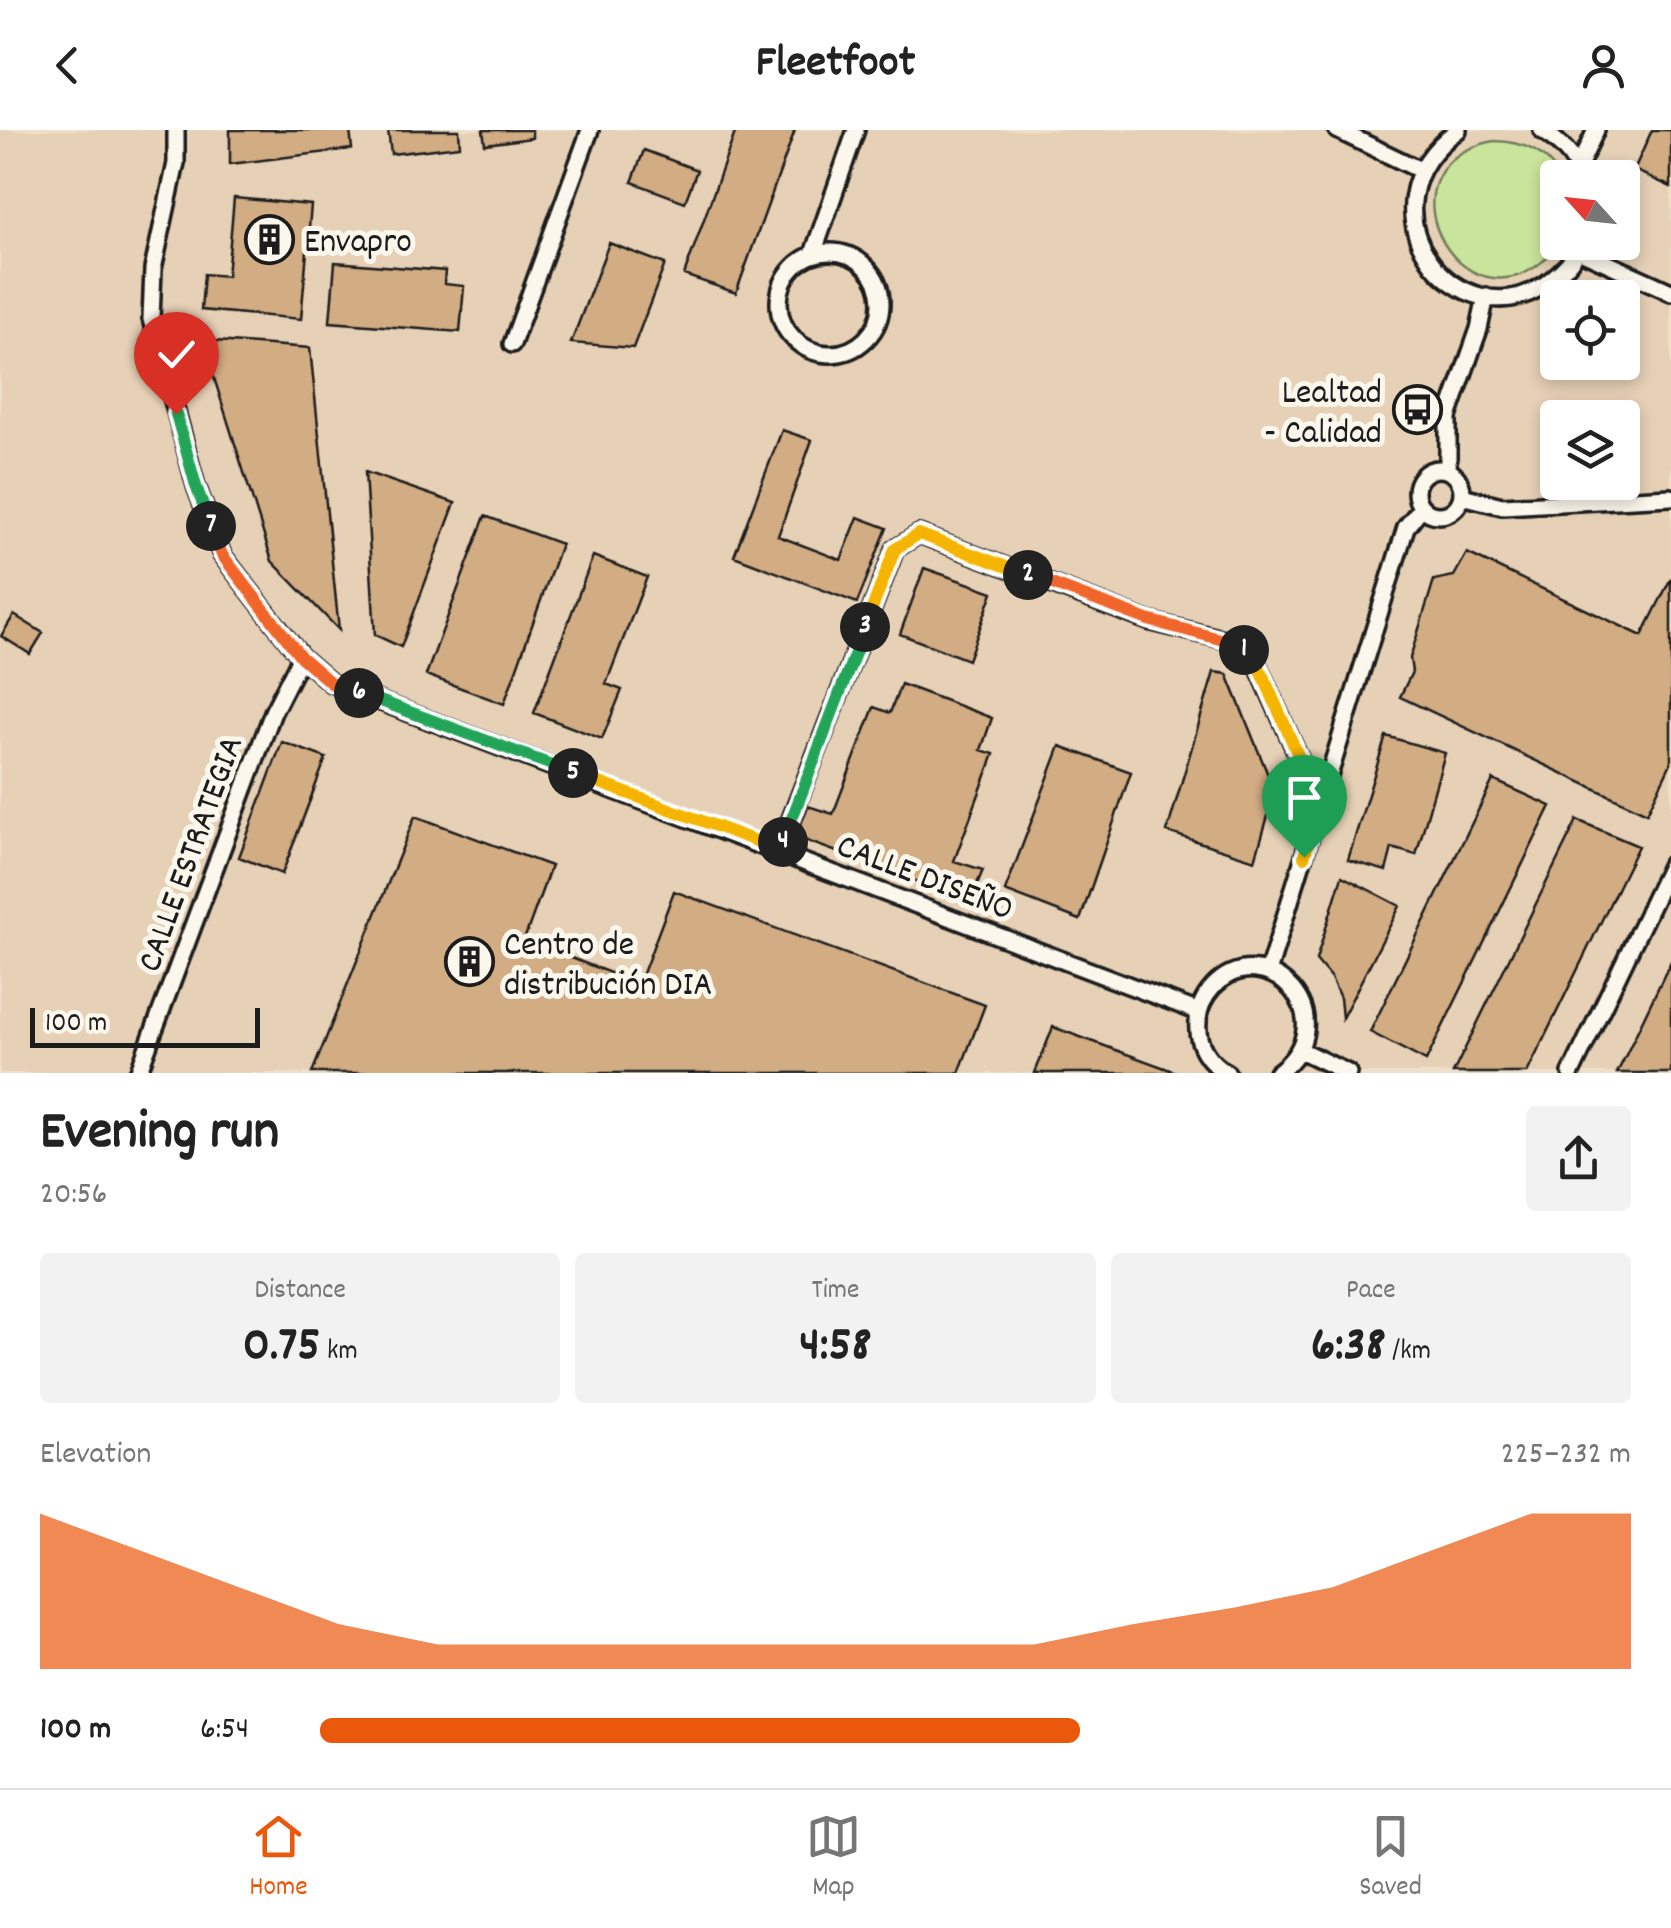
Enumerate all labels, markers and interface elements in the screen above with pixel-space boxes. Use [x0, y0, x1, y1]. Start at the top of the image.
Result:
text: Fleetfoot [756, 33, 915, 97]
icon: back [40, 38, 95, 93]
icon: person [1576, 38, 1631, 93]
north arrow [1540, 160, 1640, 260]
map controls [1540, 160, 1640, 500]
building icon: Envapro [243, 213, 295, 265]
place label: Envapro [304, 219, 412, 269]
button: locate [1540, 280, 1640, 380]
pin [134, 312, 219, 415]
icon: check [149, 327, 204, 382]
place label: Lealtad - Calidad [1264, 370, 1382, 460]
bus stop icon: Lealtad - Calidad [1391, 384, 1443, 436]
button: layers [1540, 400, 1640, 500]
pin: 7 [186, 501, 236, 551]
text: 7 [206, 506, 216, 546]
pin: 2 [1003, 550, 1053, 600]
text: 2 [1022, 555, 1034, 595]
pin: 3 [840, 602, 890, 652]
text: 3 [859, 607, 871, 647]
pin: 1 [1219, 625, 1269, 675]
text: 1 [1241, 630, 1247, 670]
pin: 6 [334, 668, 384, 718]
text: 6 [352, 673, 366, 713]
street label: CALLE ESTRATEGIA [127, 730, 259, 980]
pin: 5 [548, 748, 598, 798]
text: 5 [567, 753, 579, 793]
pin [1262, 755, 1347, 858]
icon: arrive [1277, 770, 1332, 825]
pin: 4 [758, 817, 808, 867]
text: 4 [777, 822, 789, 862]
street label: CALLE DISEÑO [829, 823, 1020, 936]
place label: Centro de distribución DIA [504, 922, 712, 1012]
building icon: Centro de distribución DIA [443, 936, 495, 988]
scale bar [30, 1003, 260, 1048]
text: 100 m [45, 1005, 107, 1045]
text: Evening run [40, 1096, 279, 1175]
button: share [1526, 1106, 1631, 1211]
text: 20:56 [40, 1173, 107, 1219]
text: Distance [254, 1272, 346, 1312]
text: Time [812, 1272, 859, 1312]
text: Pace [1346, 1272, 1396, 1312]
text: 0.75 [243, 1312, 321, 1384]
text: 4:58 [799, 1312, 872, 1384]
text: 6:38 [1311, 1312, 1386, 1384]
text: km [321, 1333, 358, 1373]
text: /km [1386, 1333, 1431, 1373]
text: Elevation [40, 1433, 151, 1479]
text: 225–232 m [1501, 1433, 1631, 1479]
text: 100 m [40, 1708, 111, 1754]
text: 6:54 [200, 1708, 249, 1754]
tab: Home [249, 1809, 308, 1909]
tab: Map [806, 1809, 861, 1909]
tab: Saved [1359, 1809, 1422, 1909]

